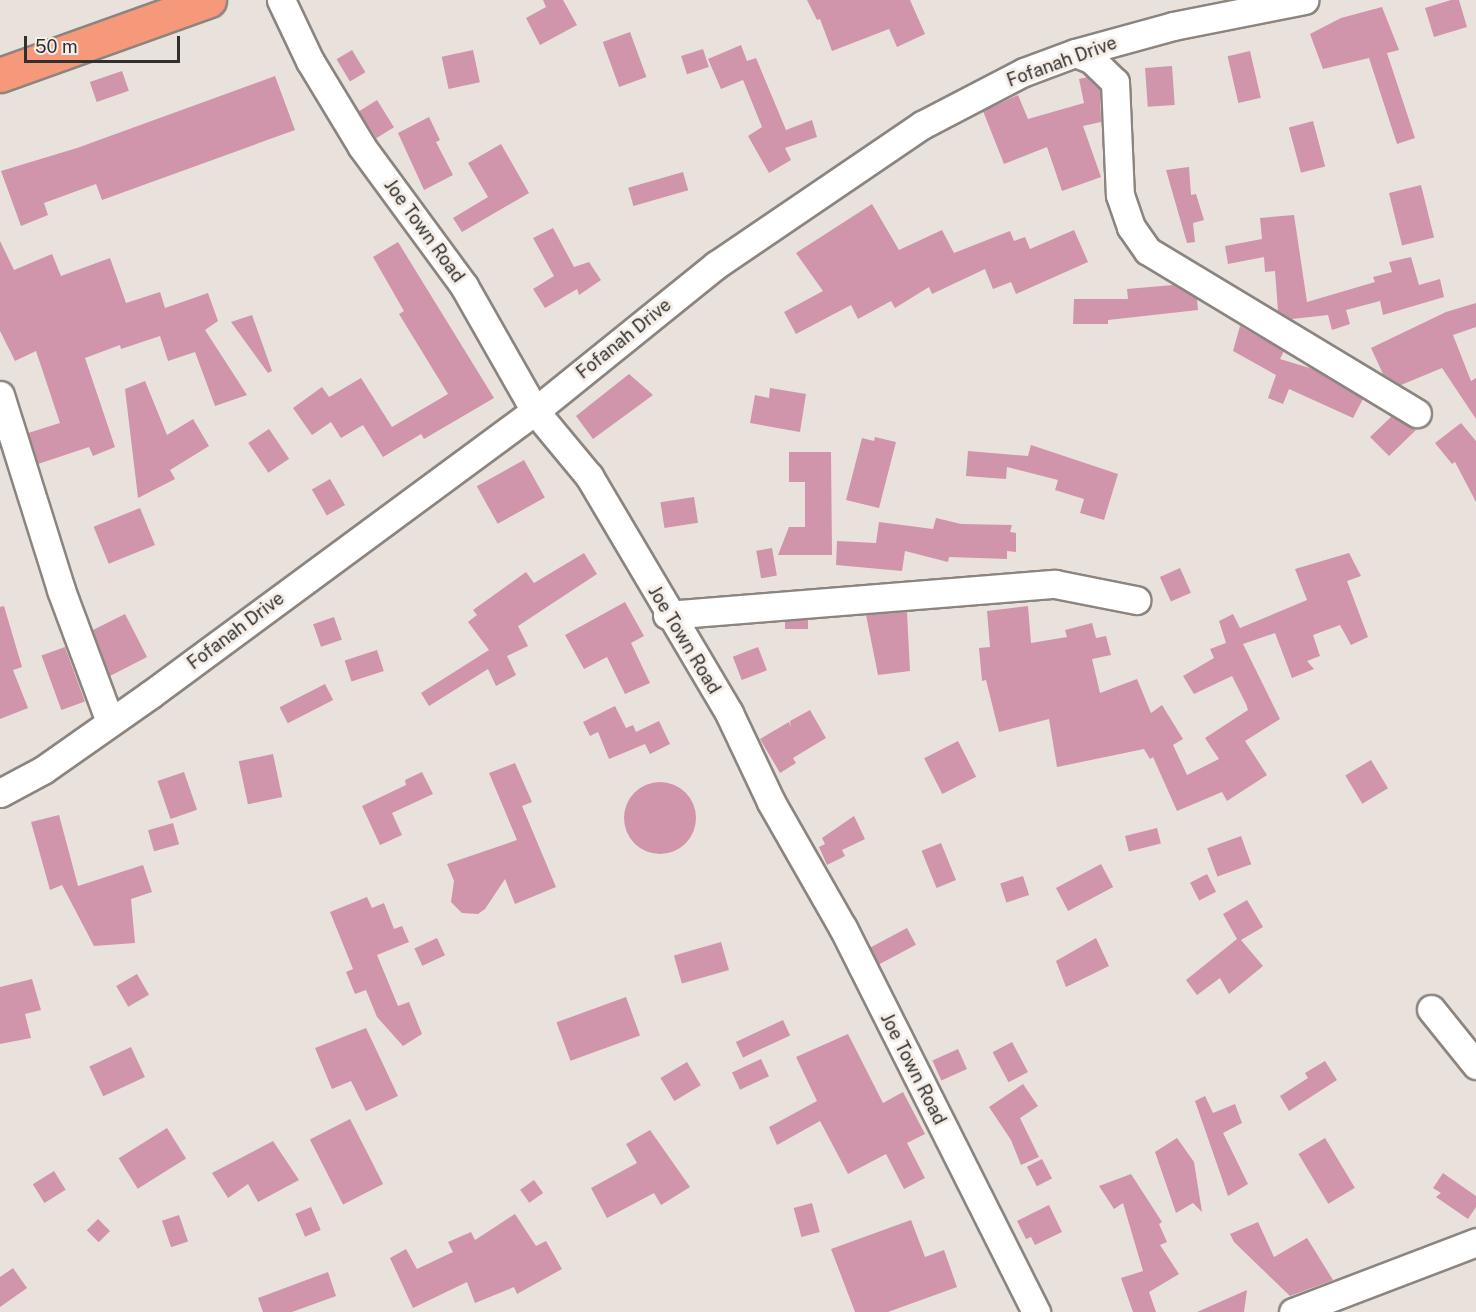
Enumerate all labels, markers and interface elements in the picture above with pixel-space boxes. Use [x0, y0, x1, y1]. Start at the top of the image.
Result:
scale bar [27, 24, 183, 62]
street label: Fofanah Drive [1004, 32, 1120, 92]
text: 50 m [35, 36, 78, 57]
street label: Joe Town Road [379, 175, 469, 287]
street label: Fofanah Drive [572, 294, 676, 384]
street label: Joe Town Road [643, 582, 725, 698]
street label: Fofanah Drive [183, 588, 289, 674]
street label: Joe Town Road [876, 1009, 950, 1129]

